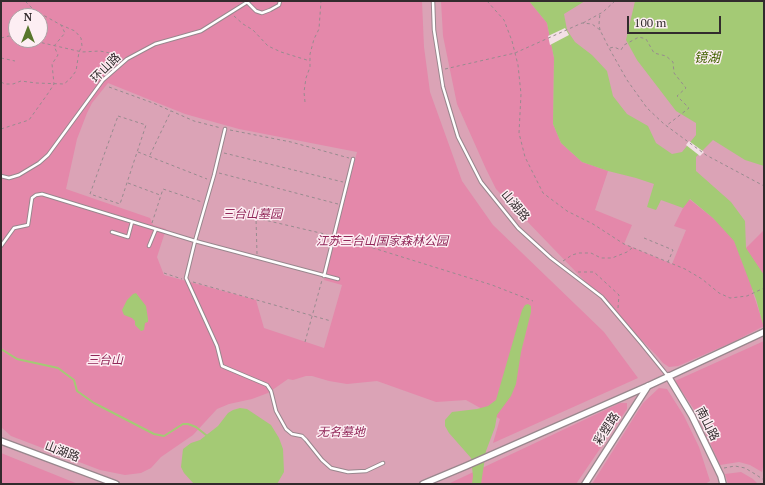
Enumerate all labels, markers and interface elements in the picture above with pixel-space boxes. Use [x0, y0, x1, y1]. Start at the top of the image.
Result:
north arrow [8, 8, 48, 48]
scale bar [629, 8, 723, 34]
text: N [24, 10, 32, 24]
text: 100 m [634, 15, 666, 30]
street label: 环山路 [88, 50, 124, 86]
water label: 镜湖 [694, 50, 720, 66]
street label: 山湖路 [498, 188, 532, 224]
park label: 三台山墓园 [222, 208, 282, 222]
park label: 江苏三台山国家森林公园 [316, 235, 448, 249]
park label: 三台山 [87, 354, 123, 368]
street label: 南山路 [692, 405, 722, 443]
street label: 彩塑路 [591, 410, 623, 448]
park label: 无名墓地 [317, 426, 365, 440]
street label: 山湖路 [43, 439, 81, 465]

